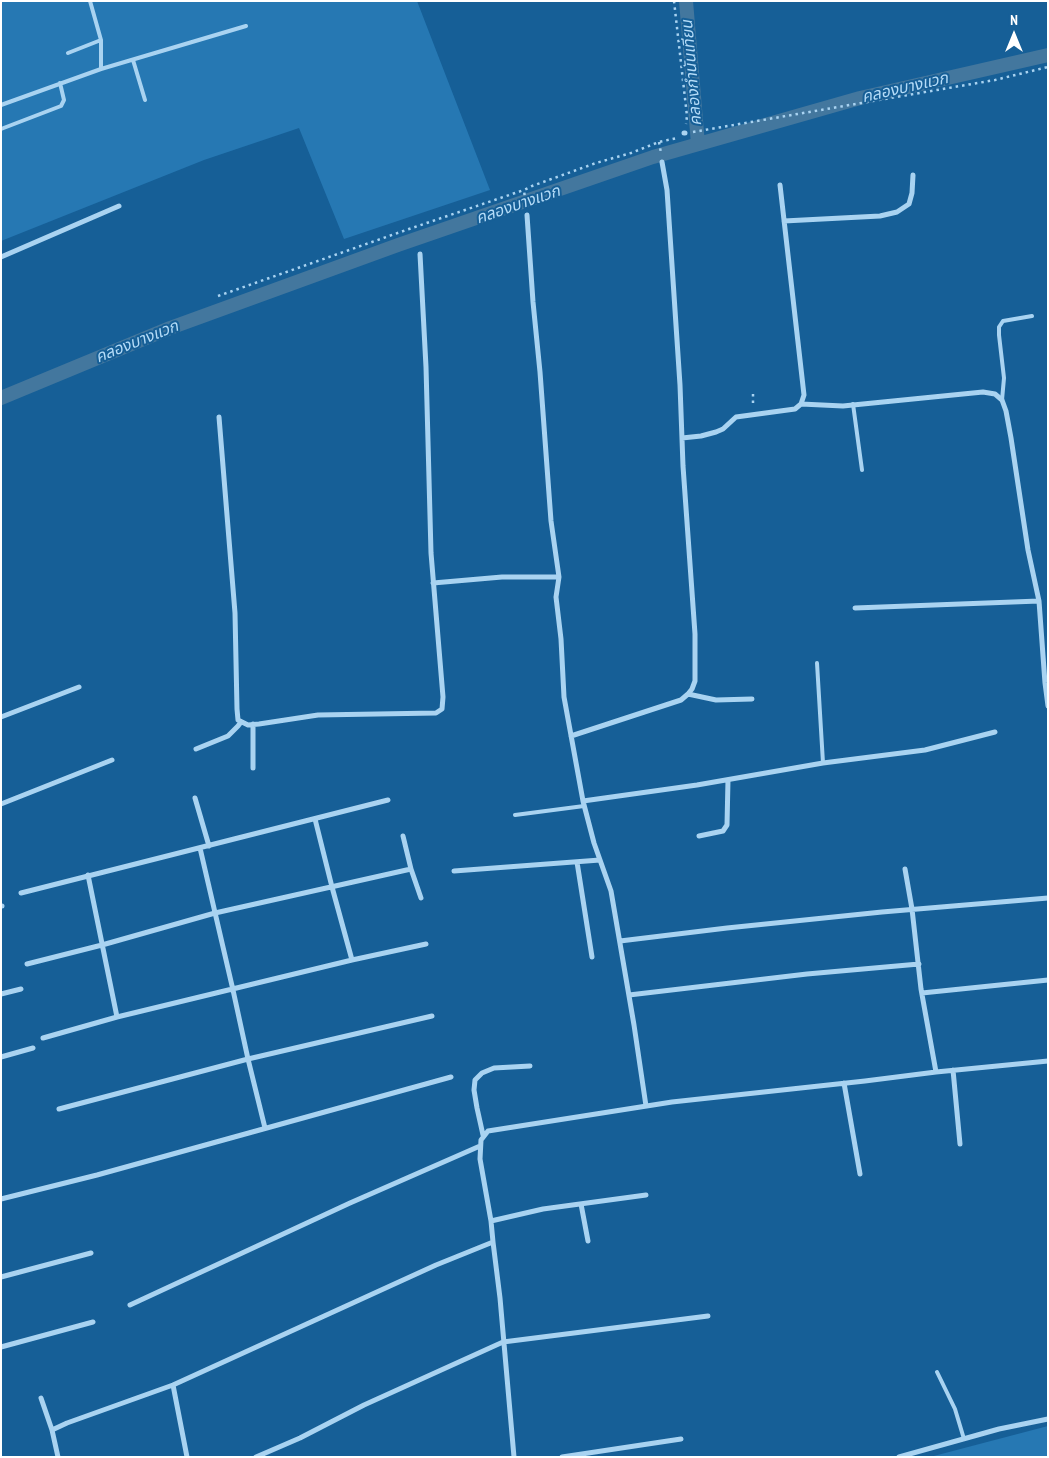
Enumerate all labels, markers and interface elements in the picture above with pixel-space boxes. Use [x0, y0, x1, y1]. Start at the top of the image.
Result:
north arrow [989, 10, 1039, 60]
text: N [1010, 11, 1018, 29]
water label: คลองกำนันเทียน [678, 19, 706, 127]
water label: คลองบางแวก [860, 69, 950, 107]
water label: คลองบางแวก [473, 182, 563, 228]
water label: คลองบางแวก [93, 317, 181, 367]

